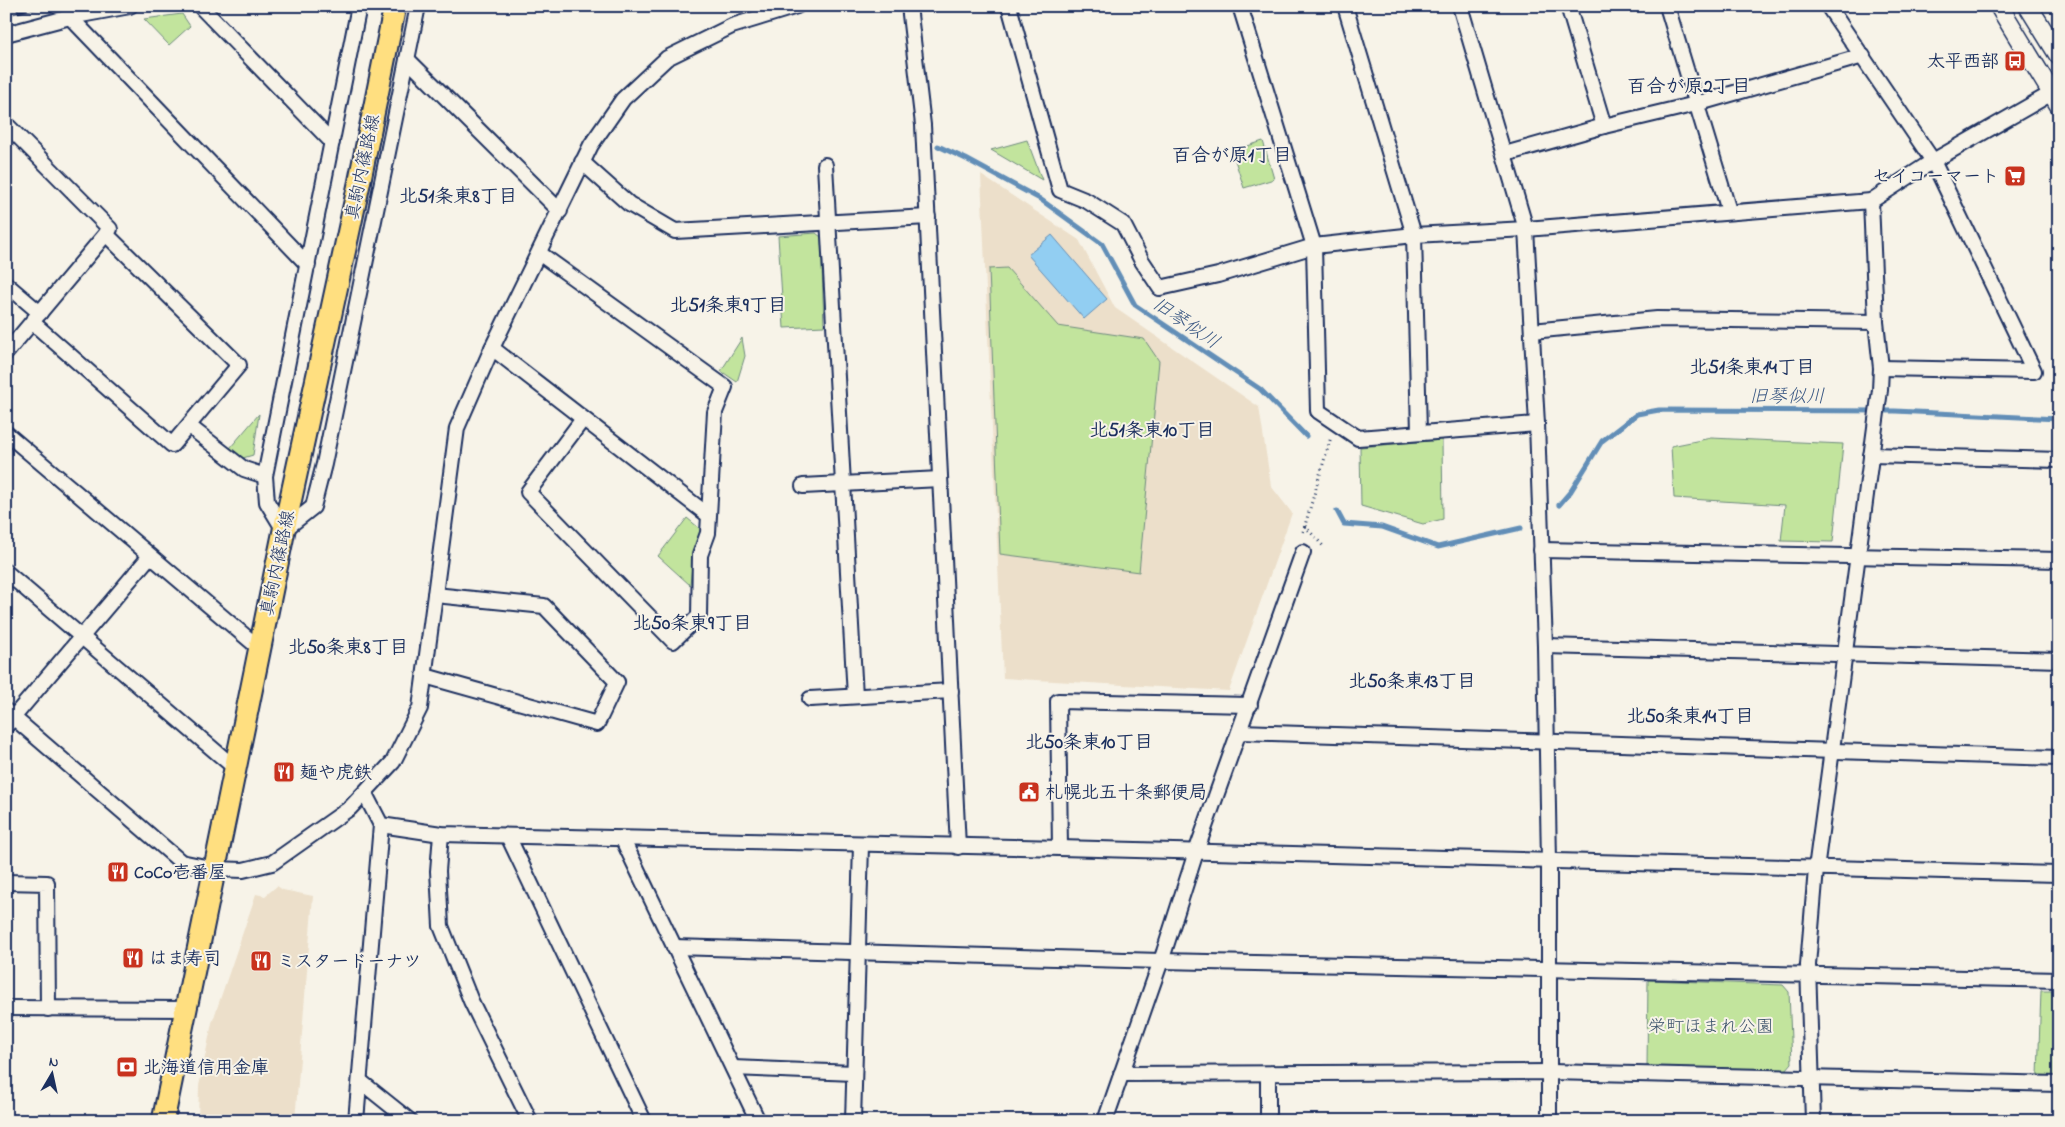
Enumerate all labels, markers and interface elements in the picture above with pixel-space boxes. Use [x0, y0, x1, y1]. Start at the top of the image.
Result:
bus stop icon: 太平西部 [2003, 49, 2027, 73]
place label: 太平西部 [1927, 50, 1999, 76]
district label: 百合が原2丁目 [1627, 74, 1751, 101]
street label: 真駒内篠路線 [340, 112, 388, 223]
district label: 百合が原1丁目 [1172, 143, 1292, 170]
supermarket icon: セイコーマート [2003, 164, 2027, 188]
place label: セイコーマート [1872, 165, 1999, 191]
district label: 北51条東8丁目 [398, 184, 518, 211]
water label: 旧琴似川 [1147, 292, 1225, 357]
district label: 北51条東9丁目 [669, 293, 787, 320]
district label: 北51条東14丁目 [1689, 355, 1815, 382]
water label: 旧琴似川 [1749, 384, 1825, 411]
district label: 北51条東10丁目 [1089, 418, 1215, 445]
street label: 真駒内篠路線 [255, 508, 303, 619]
district label: 北50条東9丁目 [632, 611, 752, 638]
district label: 北50条東8丁目 [287, 635, 409, 662]
district label: 北50条東13丁目 [1348, 669, 1476, 696]
district label: 北50条東14丁目 [1626, 704, 1754, 731]
district label: 北50条東10丁目 [1025, 730, 1153, 757]
restaurant icon: 麺や虎鉄 [272, 760, 296, 784]
place label: 麺や虎鉄 [300, 761, 372, 787]
public building icon: 札幌北五十条郵便局 [1017, 780, 1041, 804]
place label: 札幌北五十条郵便局 [1045, 781, 1207, 807]
restaurant icon: CoCo壱番屋 [106, 860, 130, 884]
place label: CoCo壱番屋 [134, 861, 226, 887]
restaurant icon: はま寿司 [121, 946, 145, 970]
place label: はま寿司 [149, 947, 221, 973]
restaurant icon: ミスタードーナツ [249, 949, 273, 973]
place label: ミスタードーナツ [277, 950, 421, 976]
park label: 栄町ほまれ公園 [1648, 1015, 1774, 1041]
north arrow [28, 1050, 78, 1100]
text: N [47, 1052, 60, 1074]
bank icon: 北海道信用金庫 [115, 1055, 139, 1079]
place label: 北海道信用金庫 [143, 1056, 269, 1082]

